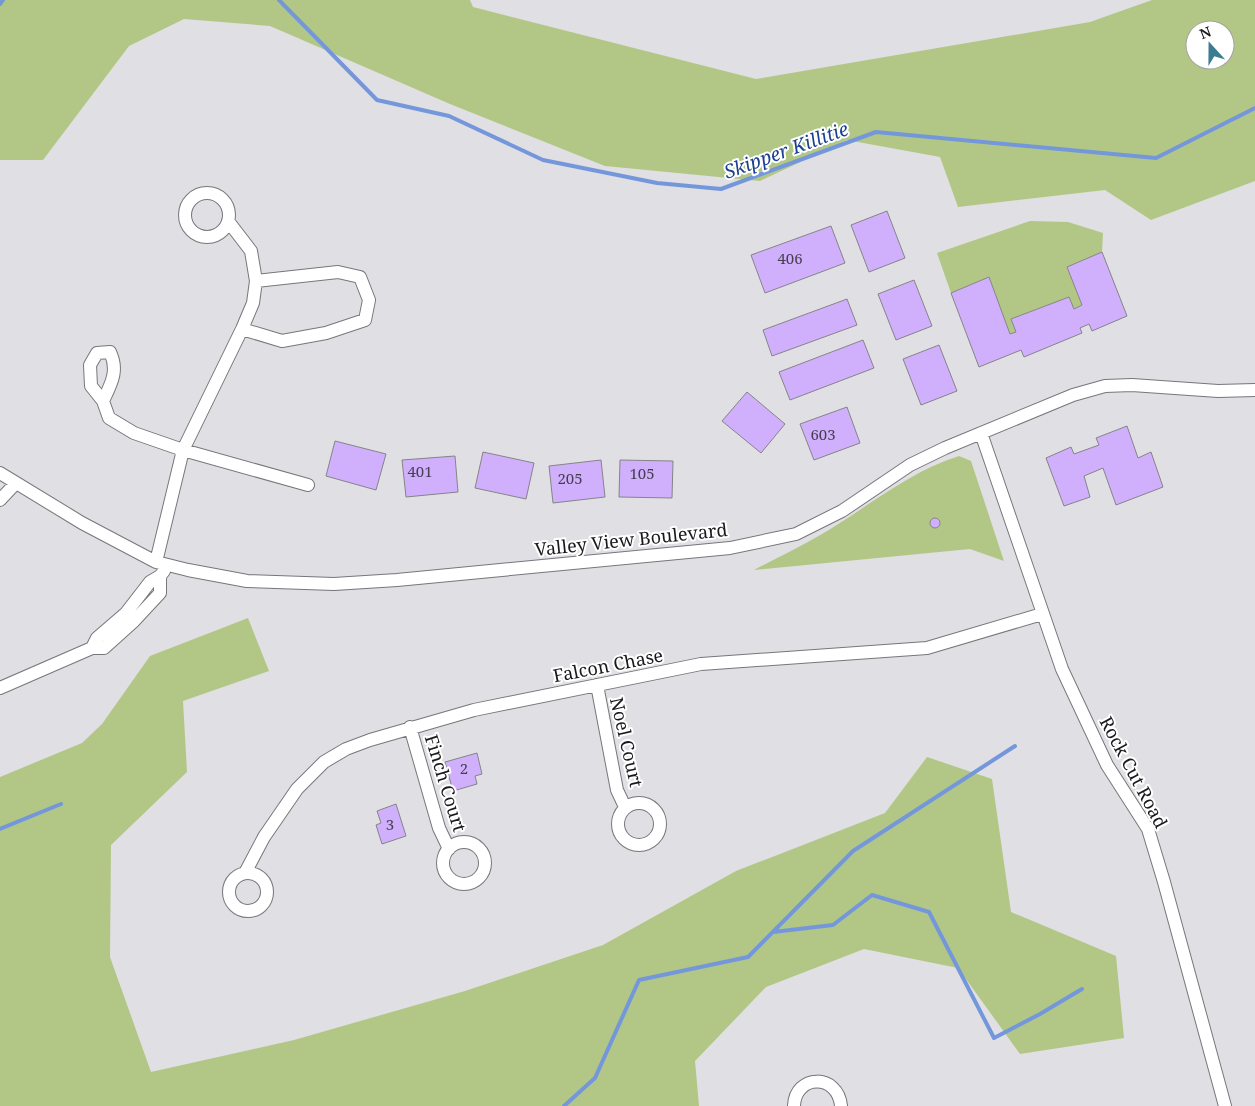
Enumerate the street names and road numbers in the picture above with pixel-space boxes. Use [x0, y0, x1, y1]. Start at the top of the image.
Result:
street label: Valley View Boulevard [534, 517, 728, 561]
street label: Falcon Chase [551, 643, 665, 687]
street label: Noel Court [605, 695, 649, 789]
street label: Rock Cut Road [1094, 712, 1174, 832]
street label: Finch Court [420, 731, 472, 835]

